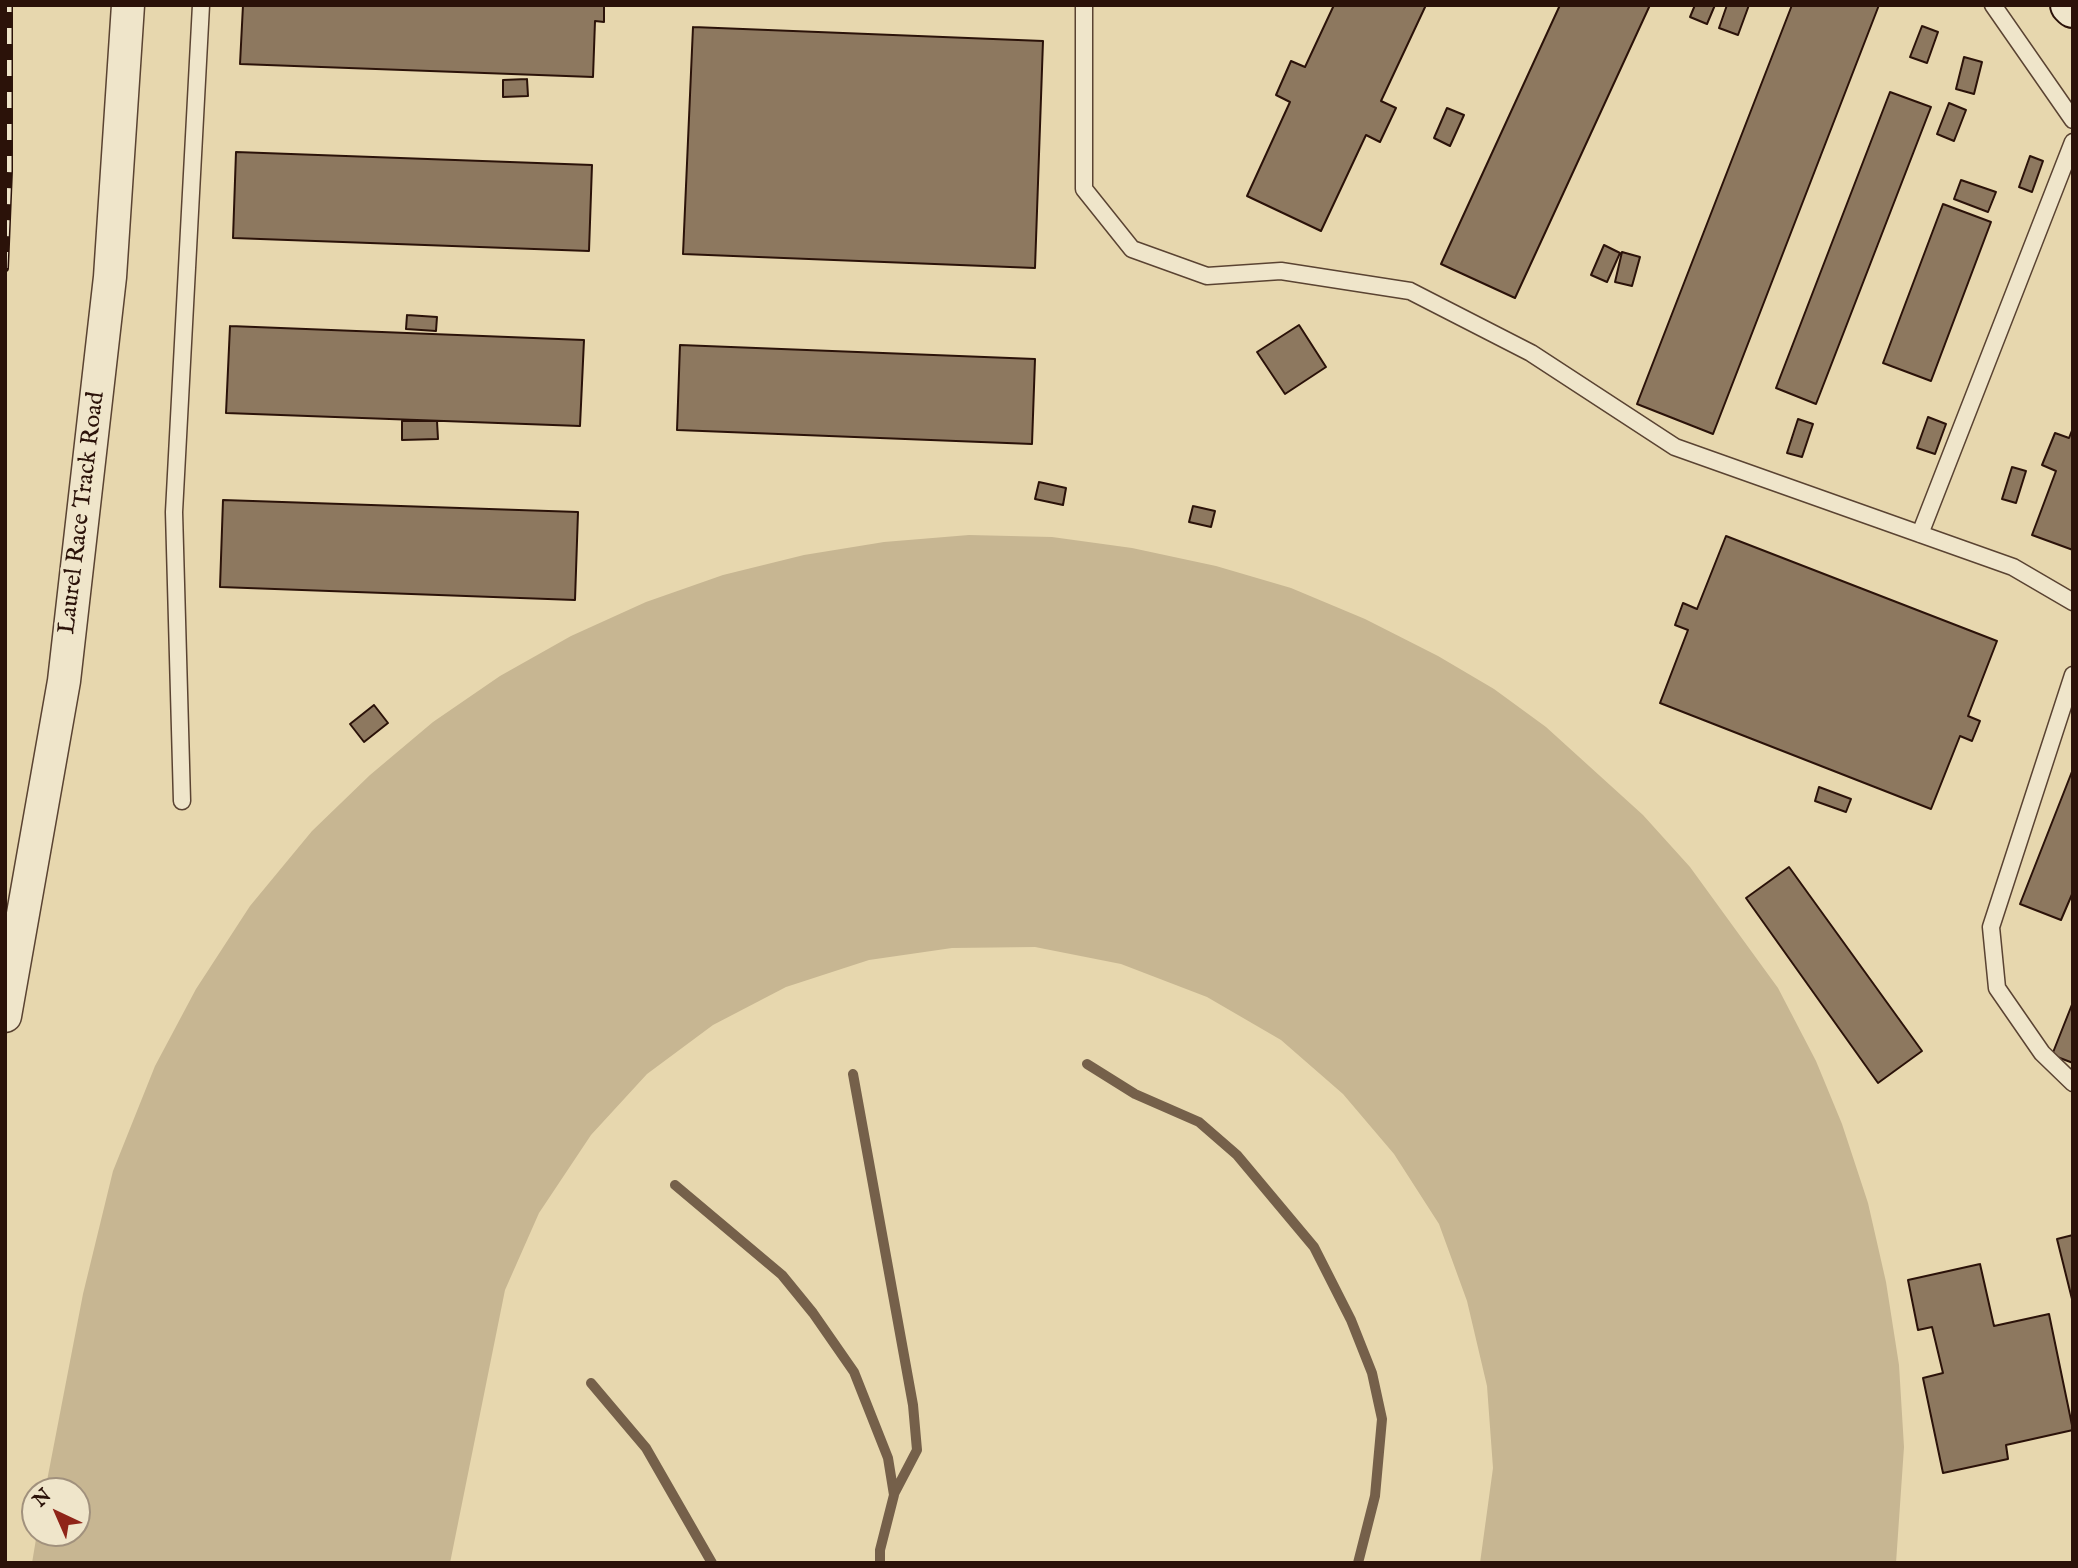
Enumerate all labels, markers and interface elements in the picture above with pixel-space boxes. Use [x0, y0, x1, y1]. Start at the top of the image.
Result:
street label: Laurel Race Track Road [54, 390, 112, 636]
north arrow [21, 1477, 91, 1547]
text: N [29, 1484, 57, 1513]

